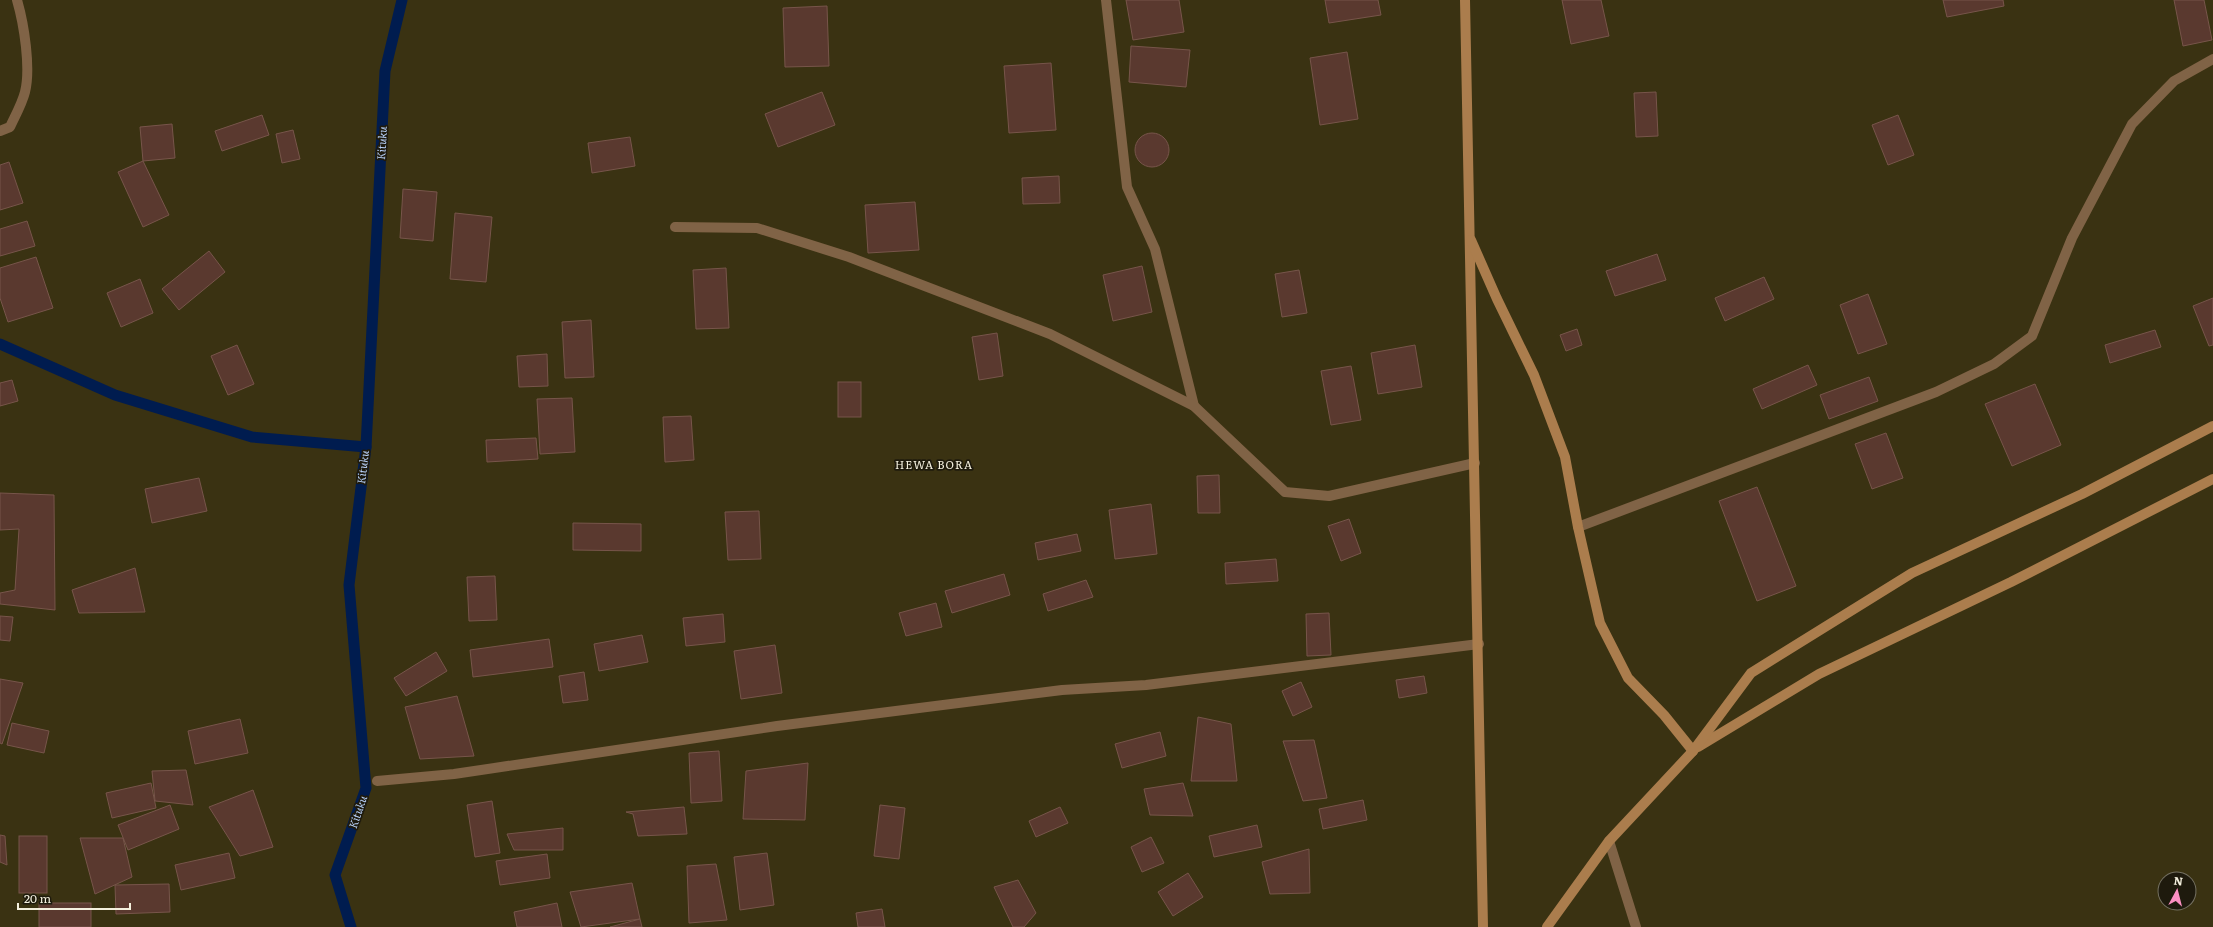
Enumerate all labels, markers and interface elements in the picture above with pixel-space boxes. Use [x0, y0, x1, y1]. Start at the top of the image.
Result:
water label: Kituku [372, 125, 390, 160]
water label: Kituku [352, 449, 372, 485]
district label: HEWA BORA [895, 456, 973, 472]
water label: Kituku [344, 793, 370, 830]
north arrow [2157, 871, 2197, 911]
text: N [2173, 872, 2184, 889]
scale bar [18, 885, 130, 911]
text: 20 m [24, 889, 51, 907]

